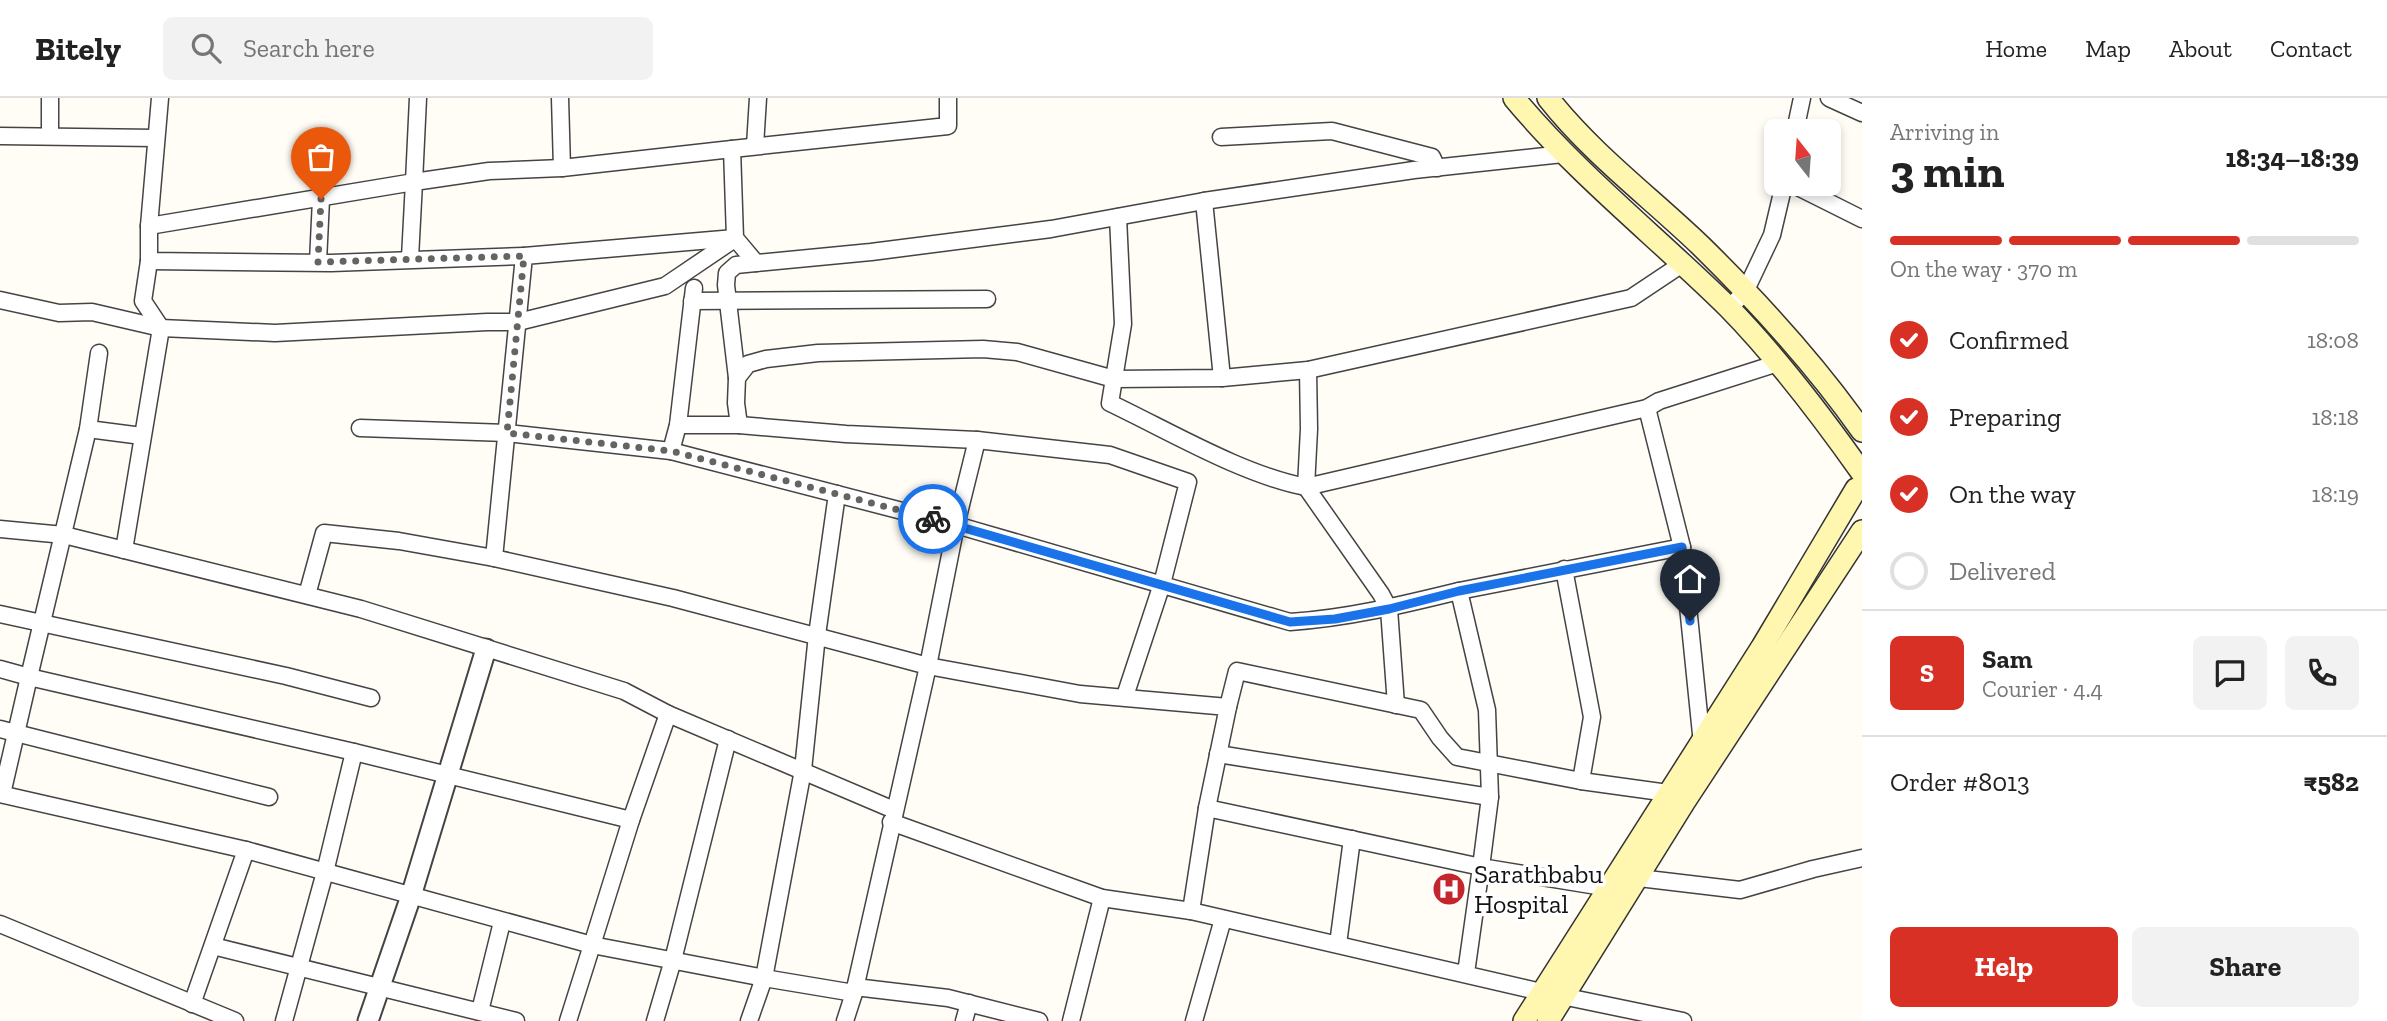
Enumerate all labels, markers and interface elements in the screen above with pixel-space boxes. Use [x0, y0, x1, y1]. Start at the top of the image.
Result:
search box [163, 17, 653, 80]
text: Bitely [35, 29, 121, 68]
icon: search [187, 29, 225, 67]
text: Search here [243, 32, 375, 64]
text: Home [1985, 34, 2047, 63]
text: Map [2085, 34, 2131, 63]
text: About [2169, 34, 2232, 63]
text: Contact [2270, 34, 2352, 63]
text: Arriving in [1890, 118, 1999, 146]
north arrow [1764, 119, 1841, 196]
map controls [1764, 119, 1841, 196]
pin [291, 127, 351, 199]
icon: bag [302, 138, 340, 176]
text: 18:34–18:39 [2226, 142, 2359, 174]
text: 3 min [1890, 144, 2004, 199]
text: On the way · 370 m [1890, 255, 2077, 283]
icon: check [1890, 321, 1928, 359]
text: Confirmed [1949, 324, 2069, 356]
text: 18:08 [2307, 326, 2359, 354]
icon: check [1890, 398, 1928, 436]
text: Preparing [1949, 401, 2061, 433]
text: 18:18 [2311, 403, 2359, 431]
icon: check [1890, 475, 1928, 513]
text: On the way [1949, 478, 2076, 510]
text: 18:19 [2312, 480, 2359, 508]
courier [898, 484, 968, 554]
icon: bike [914, 500, 952, 538]
pin [1660, 549, 1720, 621]
text: Delivered [1949, 555, 2056, 587]
icon: home [1671, 560, 1709, 598]
button: chat [2193, 636, 2267, 710]
button: phone [2285, 636, 2359, 710]
text: Sam [1982, 643, 2032, 675]
text: S [1920, 657, 1934, 689]
text: Courier · 4.4 [1982, 675, 2103, 703]
text: Order #8013 [1890, 766, 2030, 798]
text: ₹582 [2303, 766, 2359, 798]
place label: Sarathbabu Hospital [1474, 858, 1603, 920]
hospital icon: Sarathbabu Hospital [1430, 870, 1468, 908]
button: Help [1890, 927, 2118, 1007]
button: Share [2132, 927, 2359, 1007]

